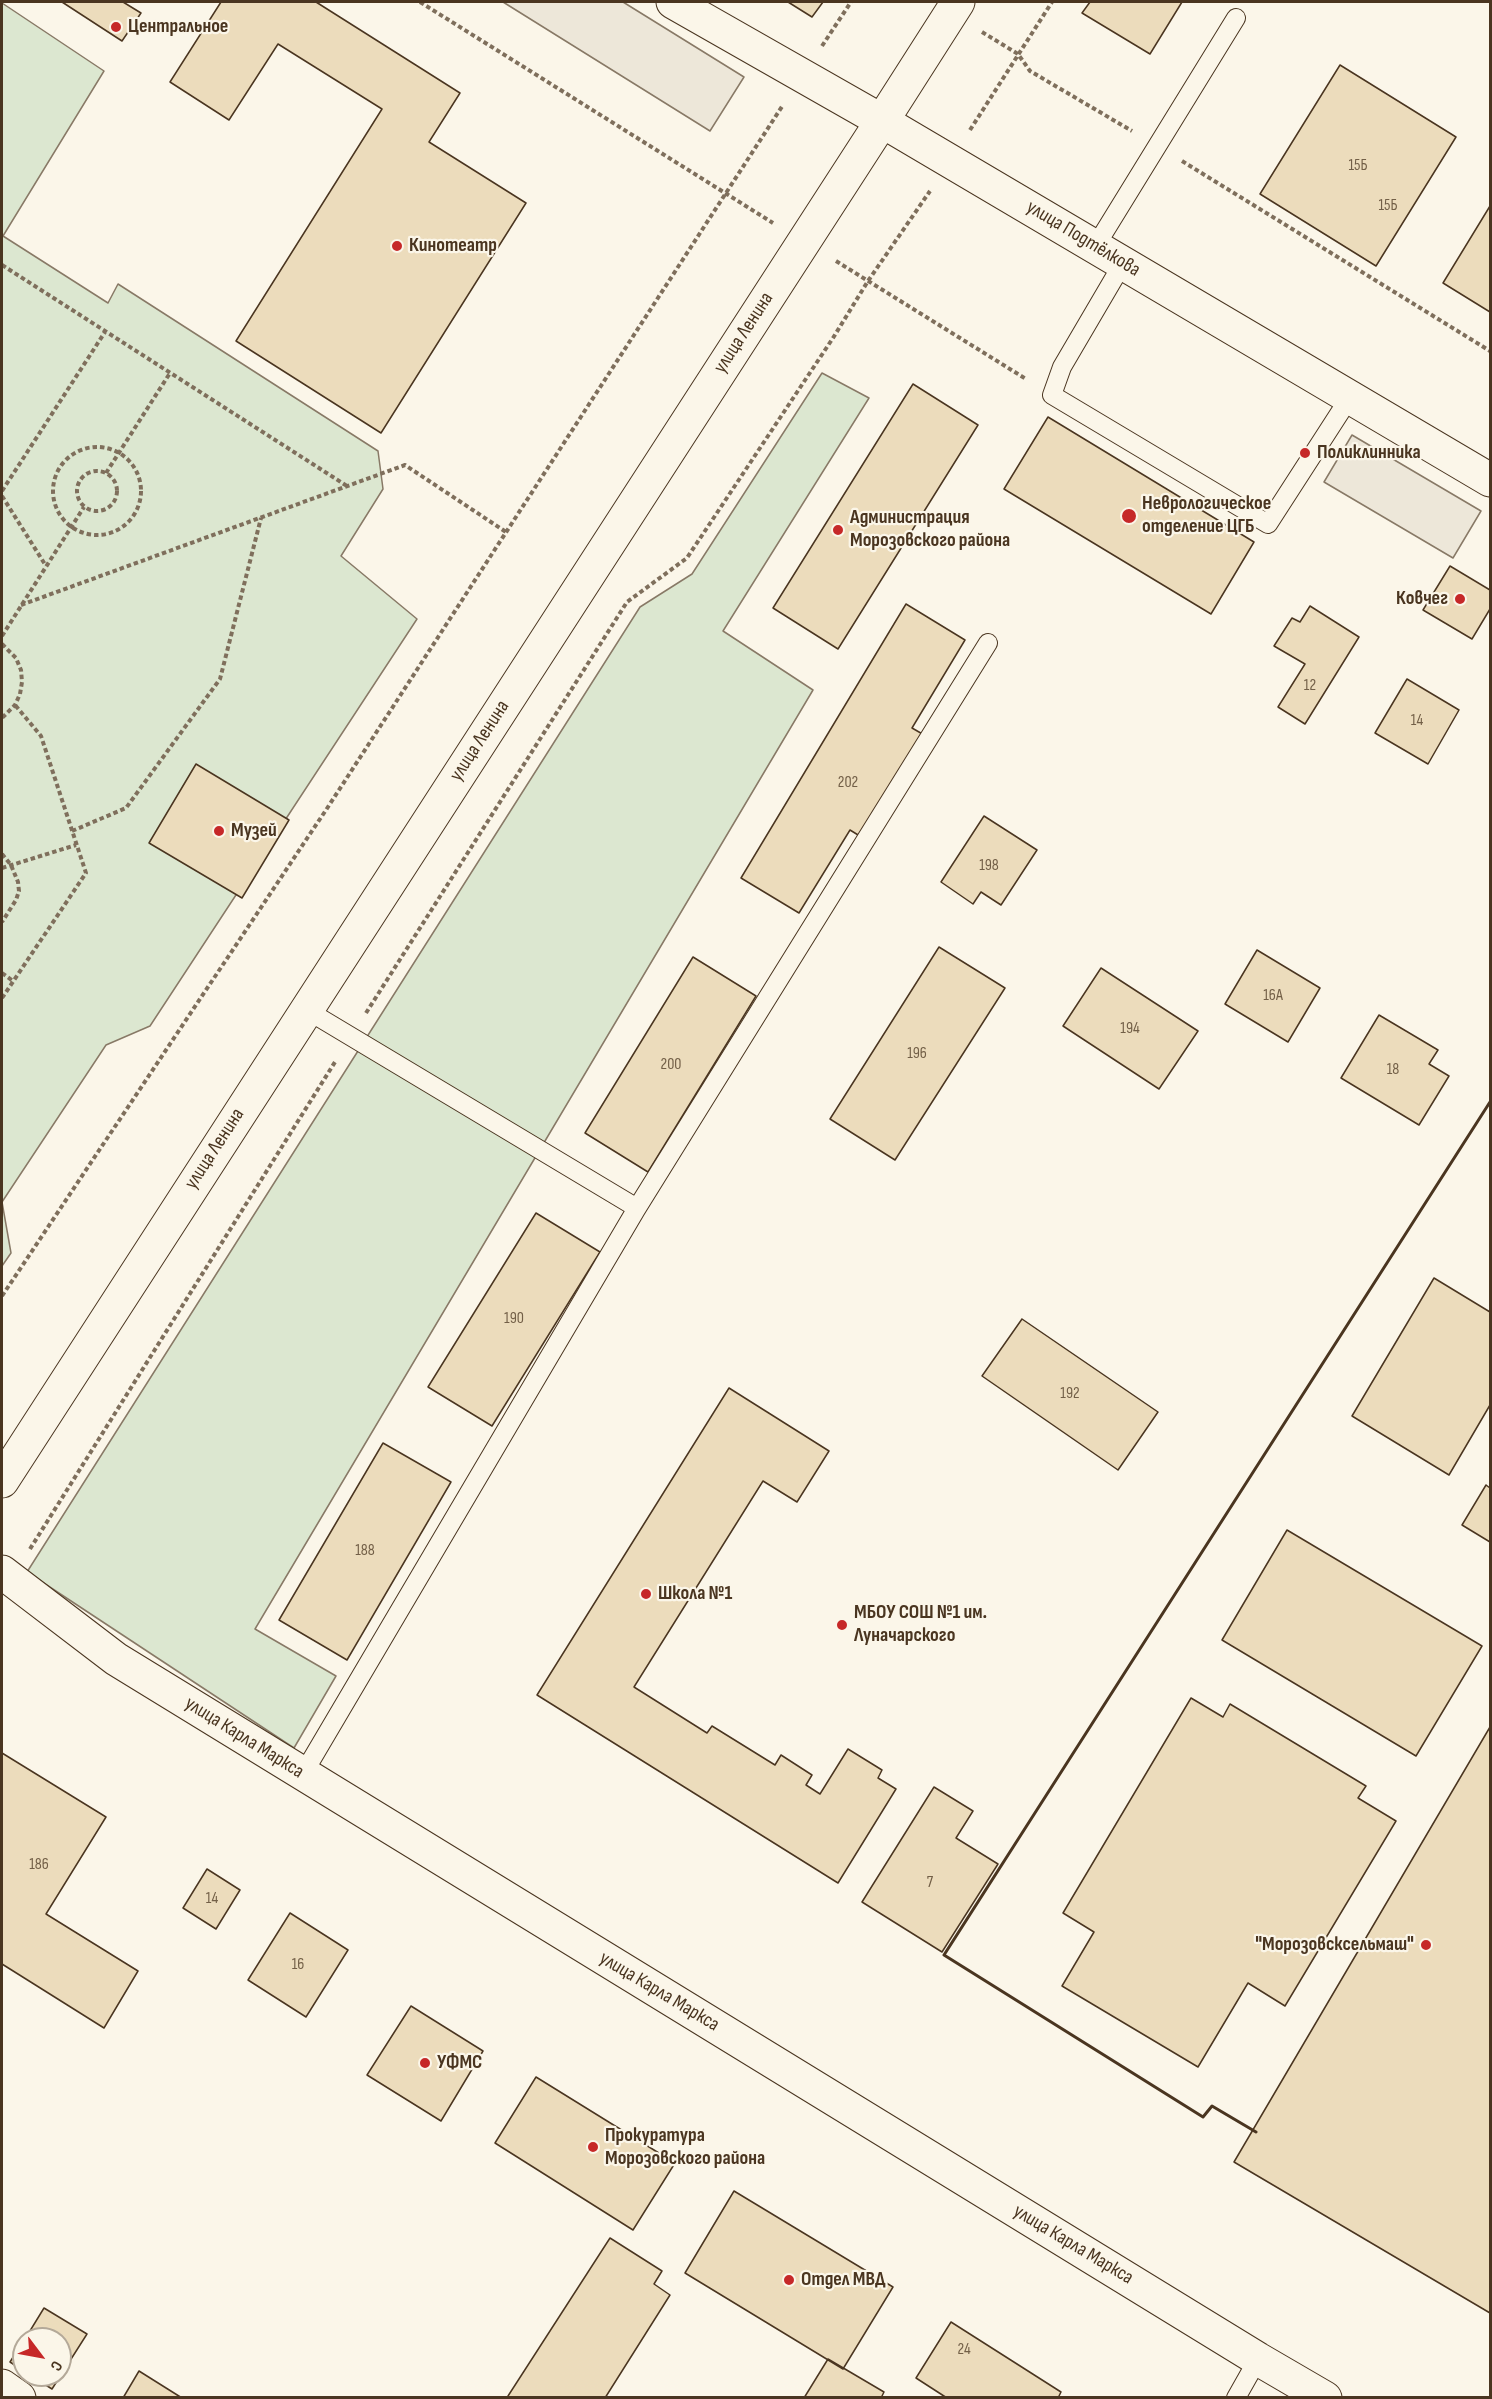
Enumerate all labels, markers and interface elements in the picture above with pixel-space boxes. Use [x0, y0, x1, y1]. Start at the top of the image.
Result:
place label: Центральное [128, 15, 228, 39]
marker: Центральное [109, 20, 123, 34]
house number: 15Б [1348, 156, 1368, 176]
street label: улица Подтёлкова [1022, 196, 1144, 282]
house number: 15Б [1378, 196, 1398, 216]
place label: Кинотеатр [409, 234, 497, 258]
marker: Кинотеатр [390, 239, 404, 253]
street label: улица Ленина [709, 288, 779, 378]
place label: Поликлинника [1317, 441, 1421, 465]
marker: Поликлинника [1298, 446, 1312, 460]
place label: Неврологическое отделение ЦГБ [1142, 492, 1271, 539]
place label: Администрация Морозовского района [850, 506, 1010, 553]
marker: Неврологическое отделение ЦГБ [1120, 507, 1138, 525]
marker: Администрация Морозовского района [831, 523, 845, 537]
place label: Ковчег [1396, 587, 1448, 611]
marker: Ковчег [1453, 592, 1467, 606]
house number: 12 [1304, 676, 1316, 696]
street label: улица Ленина [445, 696, 515, 786]
house number: 14 [1411, 711, 1423, 731]
house number: 202 [838, 773, 858, 793]
place label: Музей [231, 819, 277, 843]
marker: Музей [212, 824, 226, 838]
house number: 198 [979, 856, 999, 876]
house number: 16А [1263, 986, 1283, 1006]
house number: 194 [1120, 1019, 1140, 1039]
house number: 196 [907, 1044, 927, 1064]
house number: 200 [661, 1055, 681, 1075]
house number: 18 [1387, 1060, 1399, 1080]
street label: улица Ленина [180, 1104, 250, 1194]
house number: 190 [504, 1309, 524, 1329]
house number: 192 [1060, 1384, 1080, 1404]
house number: 188 [355, 1541, 375, 1561]
place label: Школа №1 [658, 1582, 732, 1606]
marker: Школа №1 [639, 1587, 653, 1601]
place label: МБОУ СОШ №1 им. Луначарского [854, 1601, 987, 1648]
marker: МБОУ СОШ №1 им. Луначарского [835, 1618, 849, 1632]
street label: улица Карла Маркса [180, 1692, 308, 1784]
house number: 186 [29, 1855, 49, 1875]
house number: 7 [927, 1873, 933, 1893]
house number: 14 [206, 1889, 218, 1909]
place label: "Морозовсксельмаш" [1255, 1933, 1414, 1957]
marker: "Морозовсксельмаш" [1419, 1938, 1433, 1952]
street label: улица Карла Маркса [595, 1947, 723, 2037]
house number: 16 [292, 1955, 304, 1975]
place label: УФМС [437, 2051, 482, 2075]
marker: УФМС [418, 2056, 432, 2070]
place label: Прокуратура Морозовского района [605, 2124, 765, 2171]
marker: Прокуратура Морозовского района [586, 2140, 600, 2154]
street label: улица Карла Маркса [1009, 2200, 1137, 2290]
place label: Отдел МВД [801, 2268, 885, 2292]
marker: Отдел МВД [782, 2273, 796, 2287]
north arrow [12, 2327, 72, 2387]
house number: 24 [957, 2340, 971, 2360]
text: С [46, 2357, 66, 2374]

